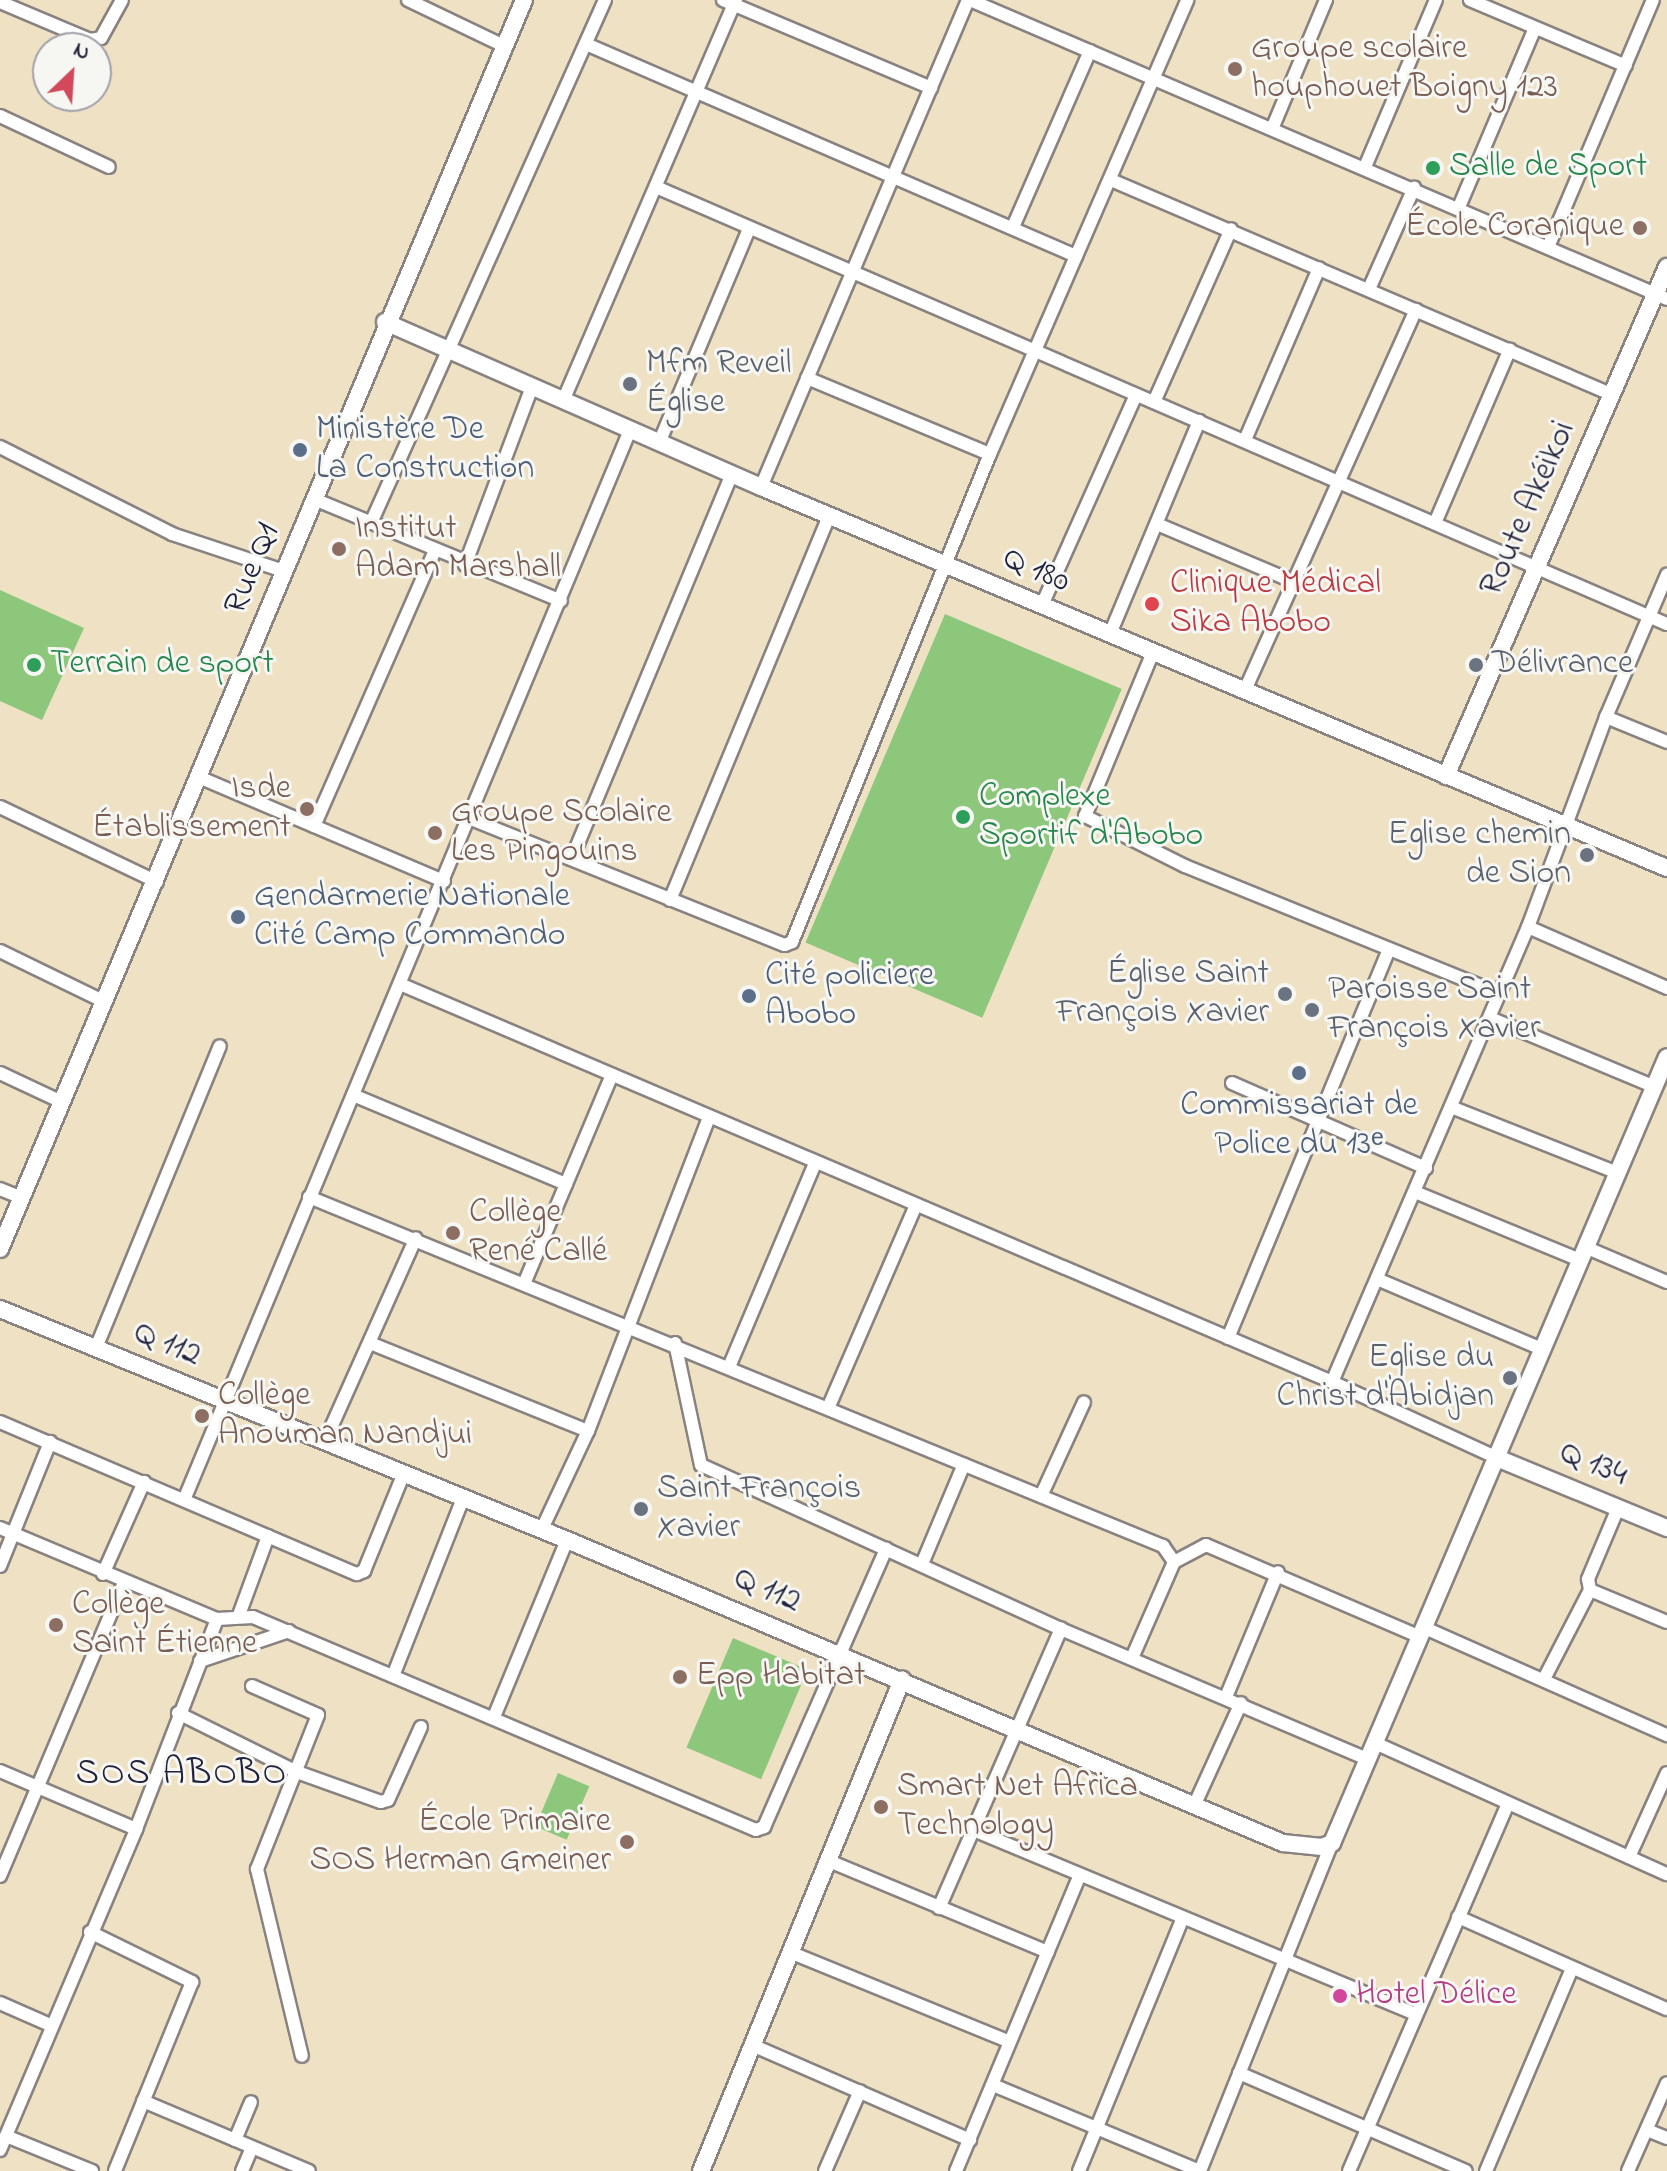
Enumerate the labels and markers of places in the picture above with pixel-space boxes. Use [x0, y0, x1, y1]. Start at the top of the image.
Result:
place label: Groupe scolaire houphouet Boigny 123 [1251, 29, 1558, 108]
marker: Groupe scolaire houphouet Boigny 123 [1226, 60, 1244, 78]
place label: Salle de Sport [1449, 148, 1647, 188]
marker: Salle de Sport [1424, 159, 1442, 177]
place label: École Coranique [1405, 208, 1624, 248]
marker: École Coranique [1631, 219, 1649, 237]
place label: Mfm Reveil Église [646, 344, 792, 424]
marker: Mfm Reveil Église [621, 375, 639, 393]
place label: Ministère De La Construction [316, 410, 534, 490]
marker: Ministère De La Construction [291, 441, 309, 459]
place label: Institut Adam Marshall [355, 509, 561, 588]
marker: Institut Adam Marshall [330, 540, 348, 558]
place label: Clinique Médical Sika Abobo [1170, 564, 1381, 644]
marker: Clinique Médical Sika Abobo [1141, 593, 1163, 615]
place label: Terrain de sport [50, 645, 274, 685]
place label: Délivrance [1492, 645, 1633, 685]
marker: Terrain de sport [25, 656, 43, 674]
marker: Délivrance [1467, 656, 1485, 674]
place label: Isde Établissement [92, 769, 291, 848]
place label: Complexe Sportif d'Abobo [979, 777, 1203, 856]
place label: Groupe Scolaire Les Pingouins [451, 793, 672, 872]
marker: Isde Établissement [298, 800, 316, 818]
marker: Complexe Sportif d'Abobo [954, 808, 972, 826]
place label: Eglise chemin de Sion [1388, 815, 1571, 894]
marker: Groupe Scolaire Les Pingouins [426, 824, 444, 842]
marker: Eglise chemin de Sion [1578, 846, 1596, 864]
place label: Gendarmerie Nationale Cité Camp Commando [254, 877, 570, 956]
marker: Gendarmerie Nationale Cité Camp Commando [229, 908, 247, 926]
place label: Église Saint François Xavier [1056, 954, 1269, 1034]
place label: Cité policiere Abobo [765, 956, 934, 1036]
place label: Paroisse Saint François Xavier [1328, 970, 1541, 1050]
marker: Église Saint François Xavier [1276, 985, 1294, 1003]
marker: Cité policiere Abobo [740, 987, 758, 1005]
marker: Paroisse Saint François Xavier [1303, 1001, 1321, 1019]
marker: Commissariat de Police du 13ᵉ [1290, 1064, 1308, 1082]
place label: Commissariat de Police du 13ᵉ [1180, 1086, 1418, 1166]
place label: Collège René Callé [469, 1193, 607, 1272]
marker: Collège René Callé [444, 1224, 462, 1242]
place label: Eglise du Christ d'Abidjan [1277, 1338, 1494, 1418]
marker: Eglise du Christ d'Abidjan [1501, 1369, 1519, 1387]
place label: Collège Anouman Nandjui [218, 1376, 472, 1456]
marker: Collège Anouman Nandjui [193, 1407, 211, 1425]
place label: Saint François Xavier [657, 1469, 861, 1548]
marker: Saint François Xavier [632, 1500, 650, 1518]
place label: Collège Saint Étienne [72, 1585, 257, 1664]
marker: Collège Saint Étienne [47, 1616, 65, 1634]
place label: Epp Habitat [696, 1657, 865, 1697]
marker: Epp Habitat [671, 1668, 689, 1686]
place label: Smart Net Africa Technology [897, 1767, 1138, 1846]
marker: Smart Net Africa Technology [872, 1798, 890, 1816]
place label: École Primaire SOS Herman Gmeiner [309, 1802, 611, 1882]
marker: École Primaire SOS Herman Gmeiner [618, 1833, 636, 1851]
place label: Hotel Délice [1356, 1976, 1517, 2016]
marker: Hotel Délice [1331, 1987, 1349, 2005]

